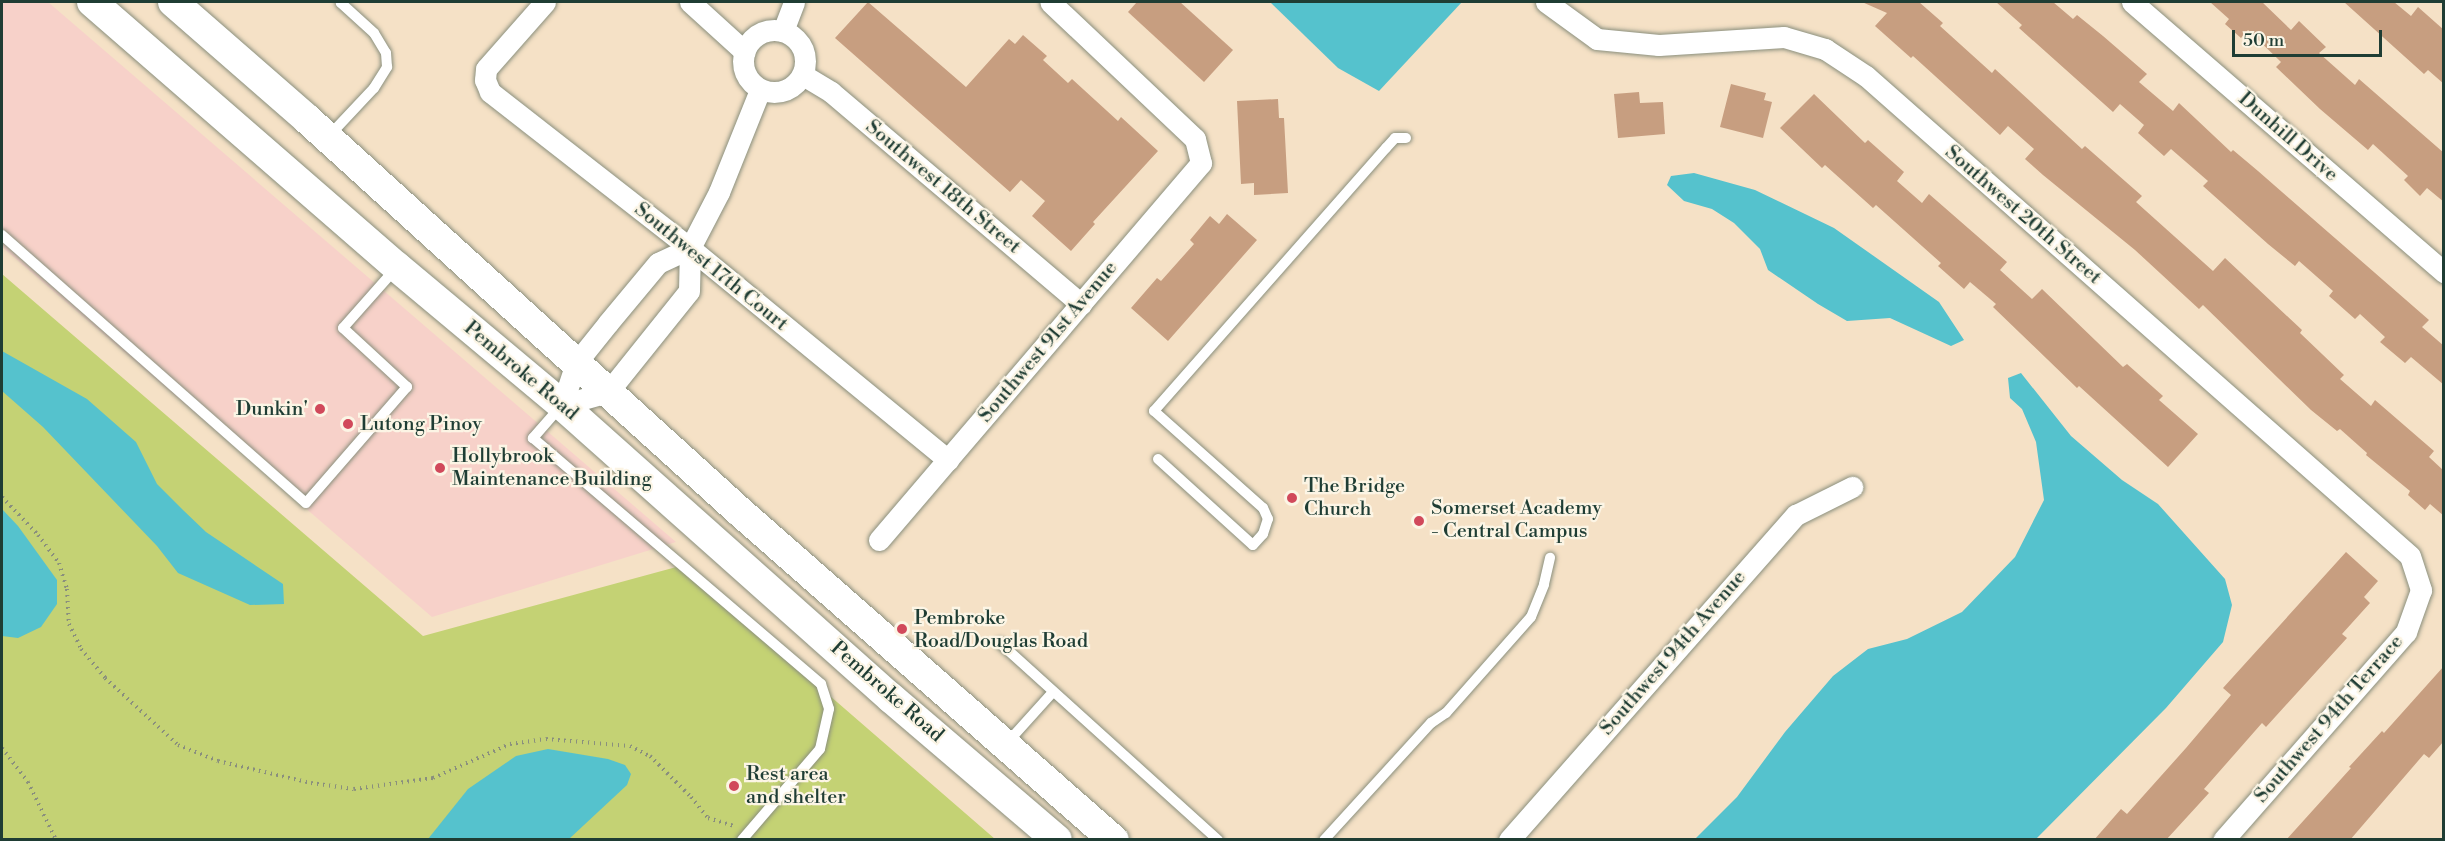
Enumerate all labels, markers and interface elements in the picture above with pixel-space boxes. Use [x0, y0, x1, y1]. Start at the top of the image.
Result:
scale bar [2235, 18, 2385, 56]
text: 50 m [2243, 29, 2284, 52]
street label: Dunhill Drive [2233, 87, 2343, 187]
street label: Southwest 18th Street [860, 115, 1026, 259]
street label: Southwest 20th Street [1940, 141, 2106, 289]
street label: Southwest 17th Court [629, 198, 793, 336]
street label: Southwest 91st Avenue [973, 256, 1123, 428]
street label: Pembroke Road [459, 316, 583, 426]
place label: Dunkin' [236, 397, 308, 421]
marker: Dunkin' [313, 402, 327, 416]
place label: Lutong Pinoy [360, 412, 482, 436]
marker: Lutong Pinoy [341, 417, 355, 431]
place label: Hollybrook Maintenance Building [452, 444, 652, 491]
marker: Hollybrook Maintenance Building [433, 461, 447, 475]
place label: The Bridge Church [1304, 474, 1405, 521]
marker: The Bridge Church [1285, 491, 1299, 505]
place label: Somerset Academy - Central Campus [1431, 497, 1602, 544]
marker: Somerset Academy - Central Campus [1412, 514, 1426, 528]
street label: Southwest 94th Avenue [1595, 566, 1751, 740]
place label: Pembroke Road/Douglas Road [914, 606, 1088, 653]
marker: Pembroke Road/Douglas Road [895, 622, 909, 636]
street label: Southwest 94th Terrace [2250, 630, 2408, 808]
street label: Pembroke Road [826, 636, 948, 748]
place label: Rest area and shelter [746, 762, 846, 809]
marker: Rest area and shelter [727, 779, 741, 793]

